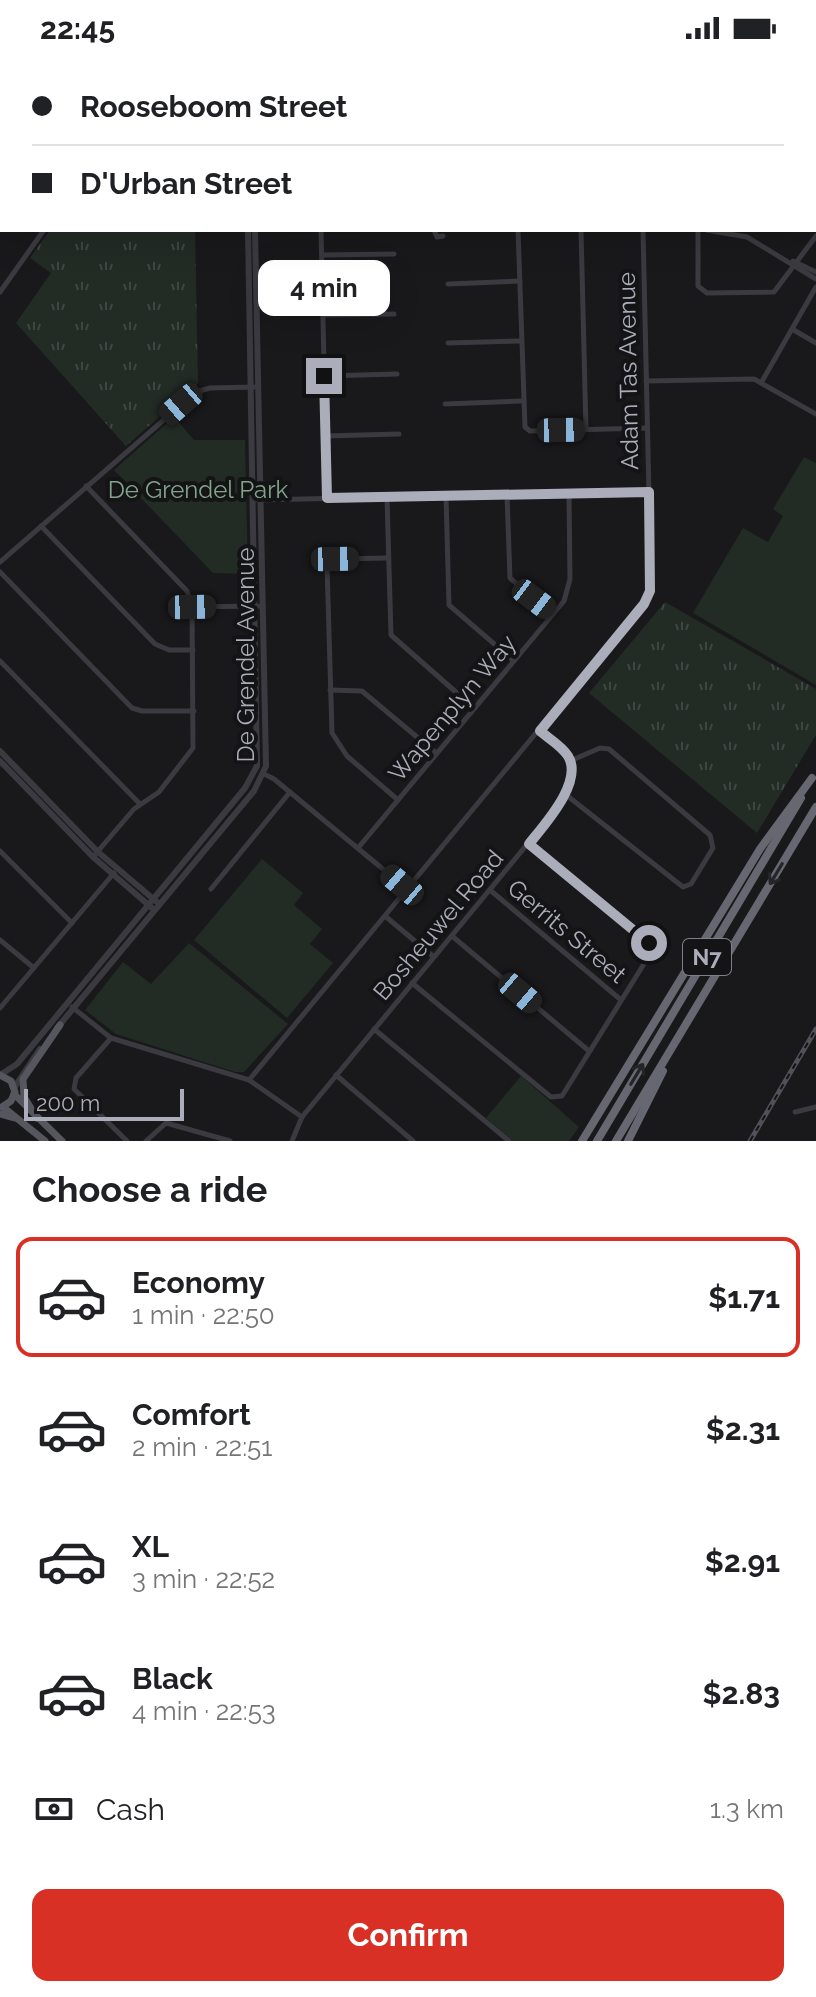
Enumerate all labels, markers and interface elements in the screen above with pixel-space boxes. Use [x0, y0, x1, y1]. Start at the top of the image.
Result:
text: 22:45 [40, 11, 115, 46]
text: Rooseboom Street [80, 89, 347, 124]
text: D'Urban Street [80, 166, 292, 201]
callout: 4 min [258, 260, 390, 316]
street label: Adam Tas Avenue [612, 272, 644, 470]
text: 4 min [290, 273, 358, 303]
route end [306, 358, 342, 394]
car [155, 379, 207, 429]
car [537, 418, 585, 442]
park label: De Grendel Park [108, 475, 289, 504]
street label: De Grendel Avenue [231, 547, 260, 763]
car [311, 547, 359, 571]
car [508, 575, 560, 623]
car [168, 595, 216, 619]
street label: Wapenplyn Way [382, 629, 522, 787]
street label: Bosheuwel Road [367, 844, 509, 1006]
car [376, 860, 428, 910]
one-way arrow [768, 862, 784, 885]
street label: Gerrits Street [502, 873, 632, 989]
route start [631, 925, 667, 961]
road number: N7 [683, 939, 731, 975]
car [494, 968, 546, 1018]
one-way arrow [629, 1063, 645, 1086]
scale bar [24, 1085, 184, 1121]
text: 200 m [36, 1090, 100, 1116]
text: Choose a ride [32, 1168, 267, 1210]
icon: car [36, 1261, 108, 1333]
text: Economy [132, 1265, 265, 1300]
text: $1.71 [708, 1280, 780, 1315]
text: 1 min · 22:50 [132, 1300, 275, 1330]
icon: car [36, 1393, 108, 1465]
text: Comfort [132, 1397, 251, 1432]
text: $2.31 [706, 1412, 780, 1447]
text: 2 min · 22:51 [132, 1432, 272, 1462]
icon: car [36, 1525, 108, 1597]
text: XL [132, 1529, 169, 1564]
text: $2.91 [705, 1544, 780, 1579]
text: 3 min · 22:52 [132, 1564, 275, 1594]
icon: car [36, 1657, 108, 1729]
text: Black [132, 1661, 213, 1696]
text: $2.83 [702, 1676, 780, 1711]
text: 4 min · 22:53 [132, 1696, 276, 1726]
icon: cash [32, 1787, 76, 1831]
text: Cash [96, 1792, 165, 1827]
text: 1.3 km [710, 1794, 784, 1824]
button: Confirm [32, 1889, 784, 1981]

